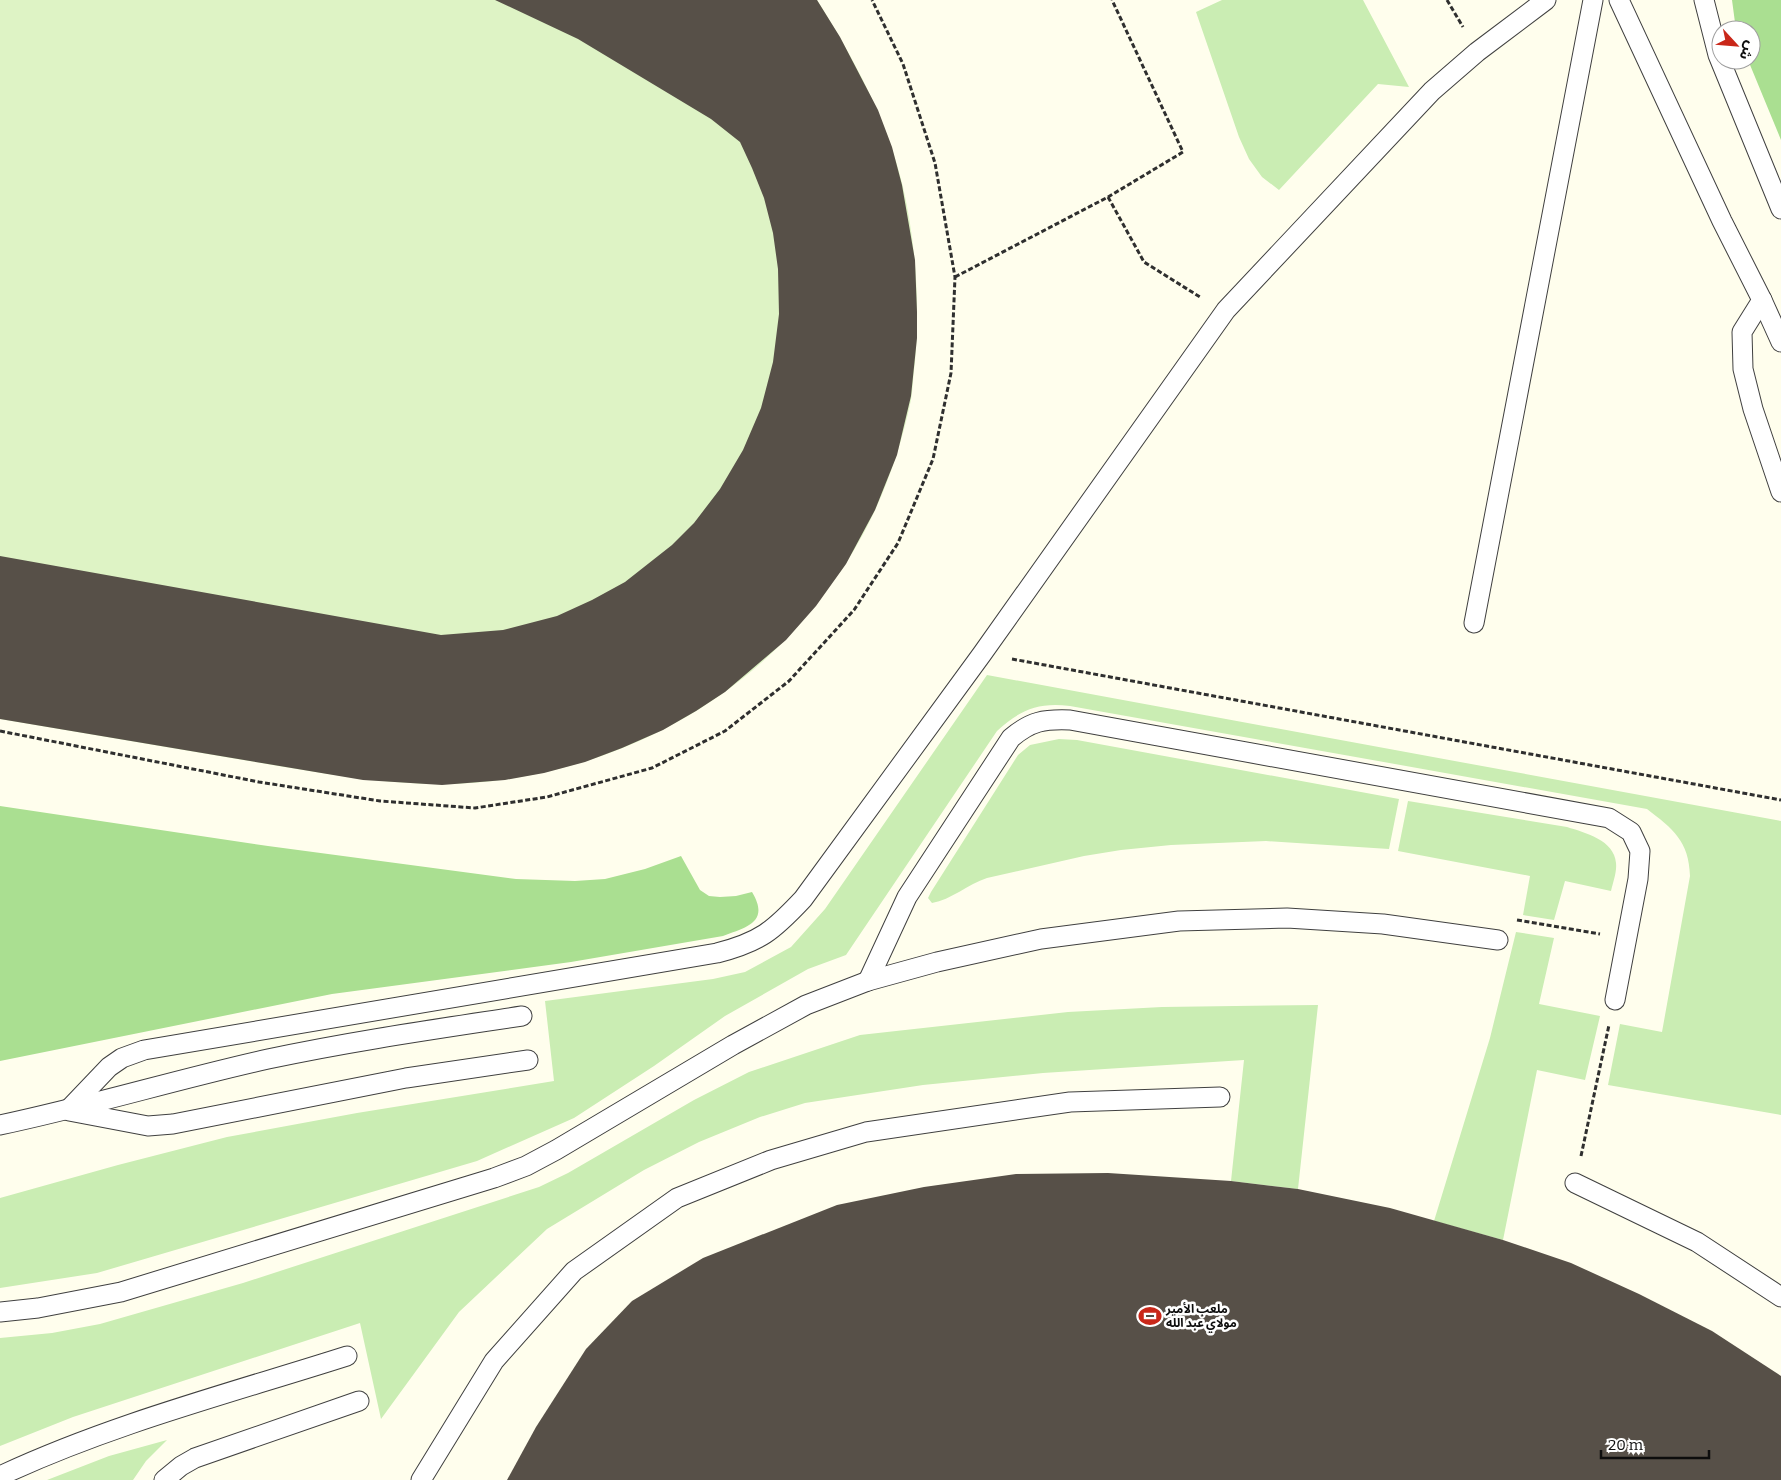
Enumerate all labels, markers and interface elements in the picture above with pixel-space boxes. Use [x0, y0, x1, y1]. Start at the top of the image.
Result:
north arrow [1711, 20, 1761, 70]
text: ش [1735, 38, 1759, 63]
place label: ملعب الأمير مولاي عبد الله [1165, 1302, 1237, 1333]
sports icon: ملعب الأمير مولاي عبد الله [1137, 1303, 1163, 1329]
scale bar [1601, 1428, 1708, 1460]
text: 20 m [1608, 1436, 1644, 1454]

